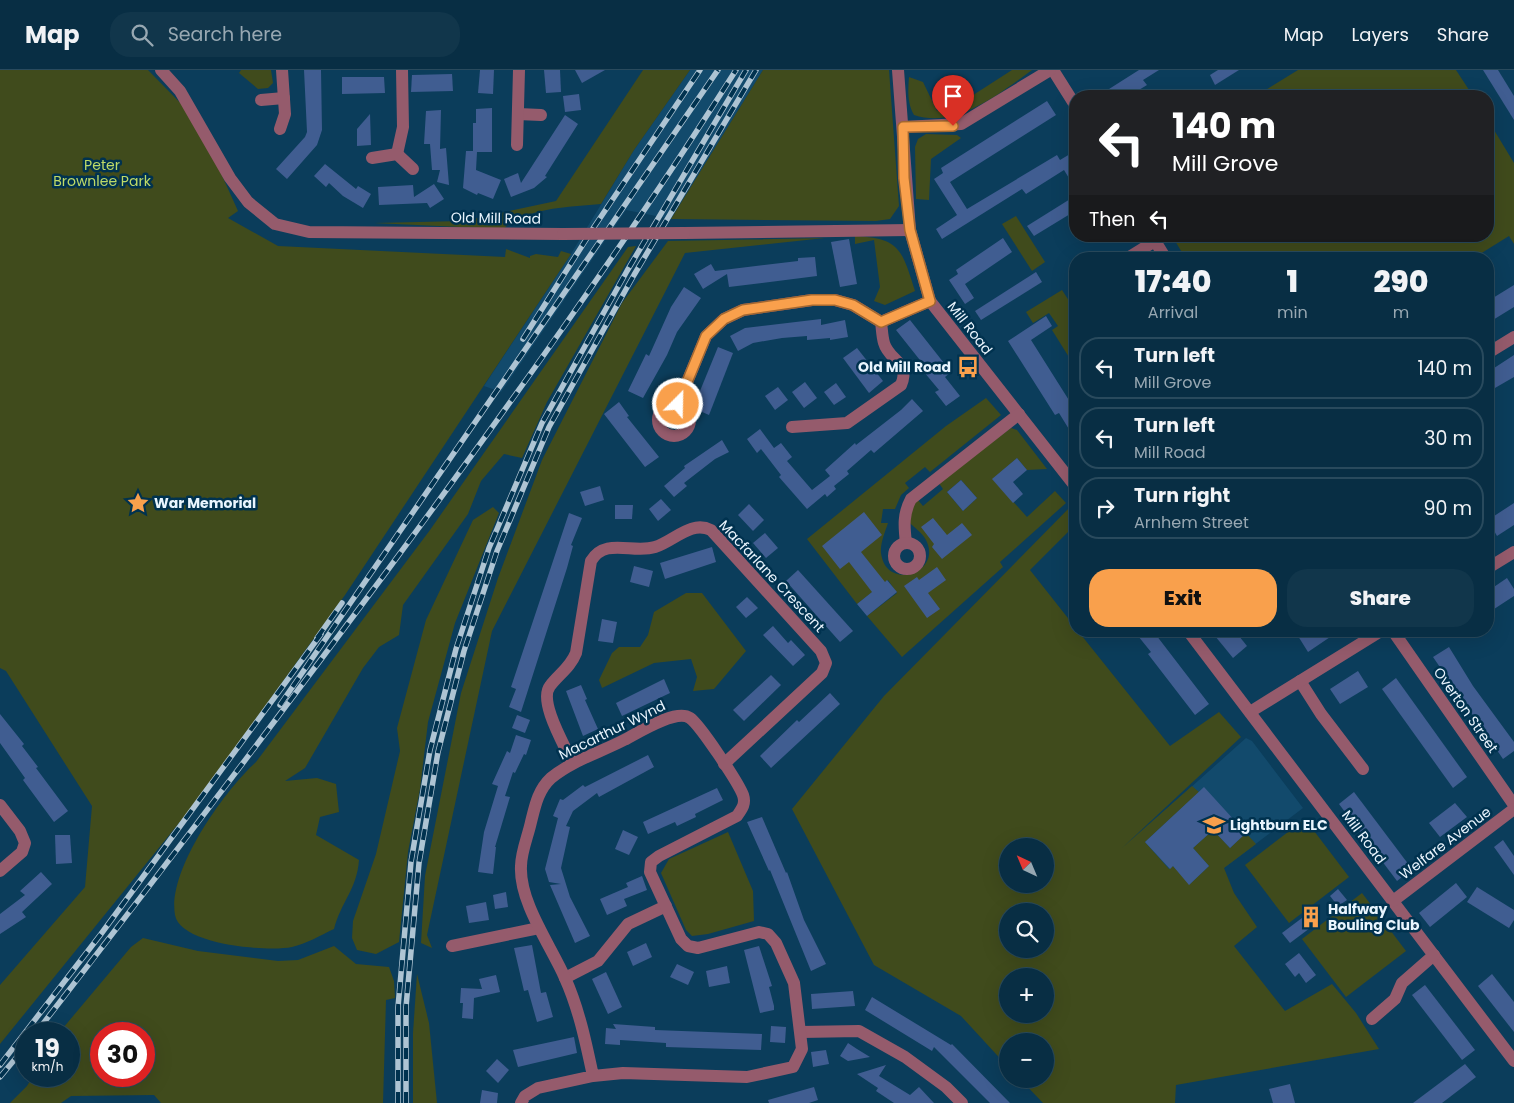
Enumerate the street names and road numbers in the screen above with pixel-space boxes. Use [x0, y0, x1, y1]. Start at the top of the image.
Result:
street label: Old Mill Road [451, 207, 541, 229]
street label: Mill Road [943, 297, 997, 359]
street label: Macfarlane Crescent [715, 515, 829, 637]
street label: Overton Street [1429, 663, 1503, 757]
street label: Macarthur Wynd [555, 695, 669, 765]
street label: Welfare Avenue [1395, 802, 1495, 884]
street label: Mill Road [1337, 806, 1391, 868]

